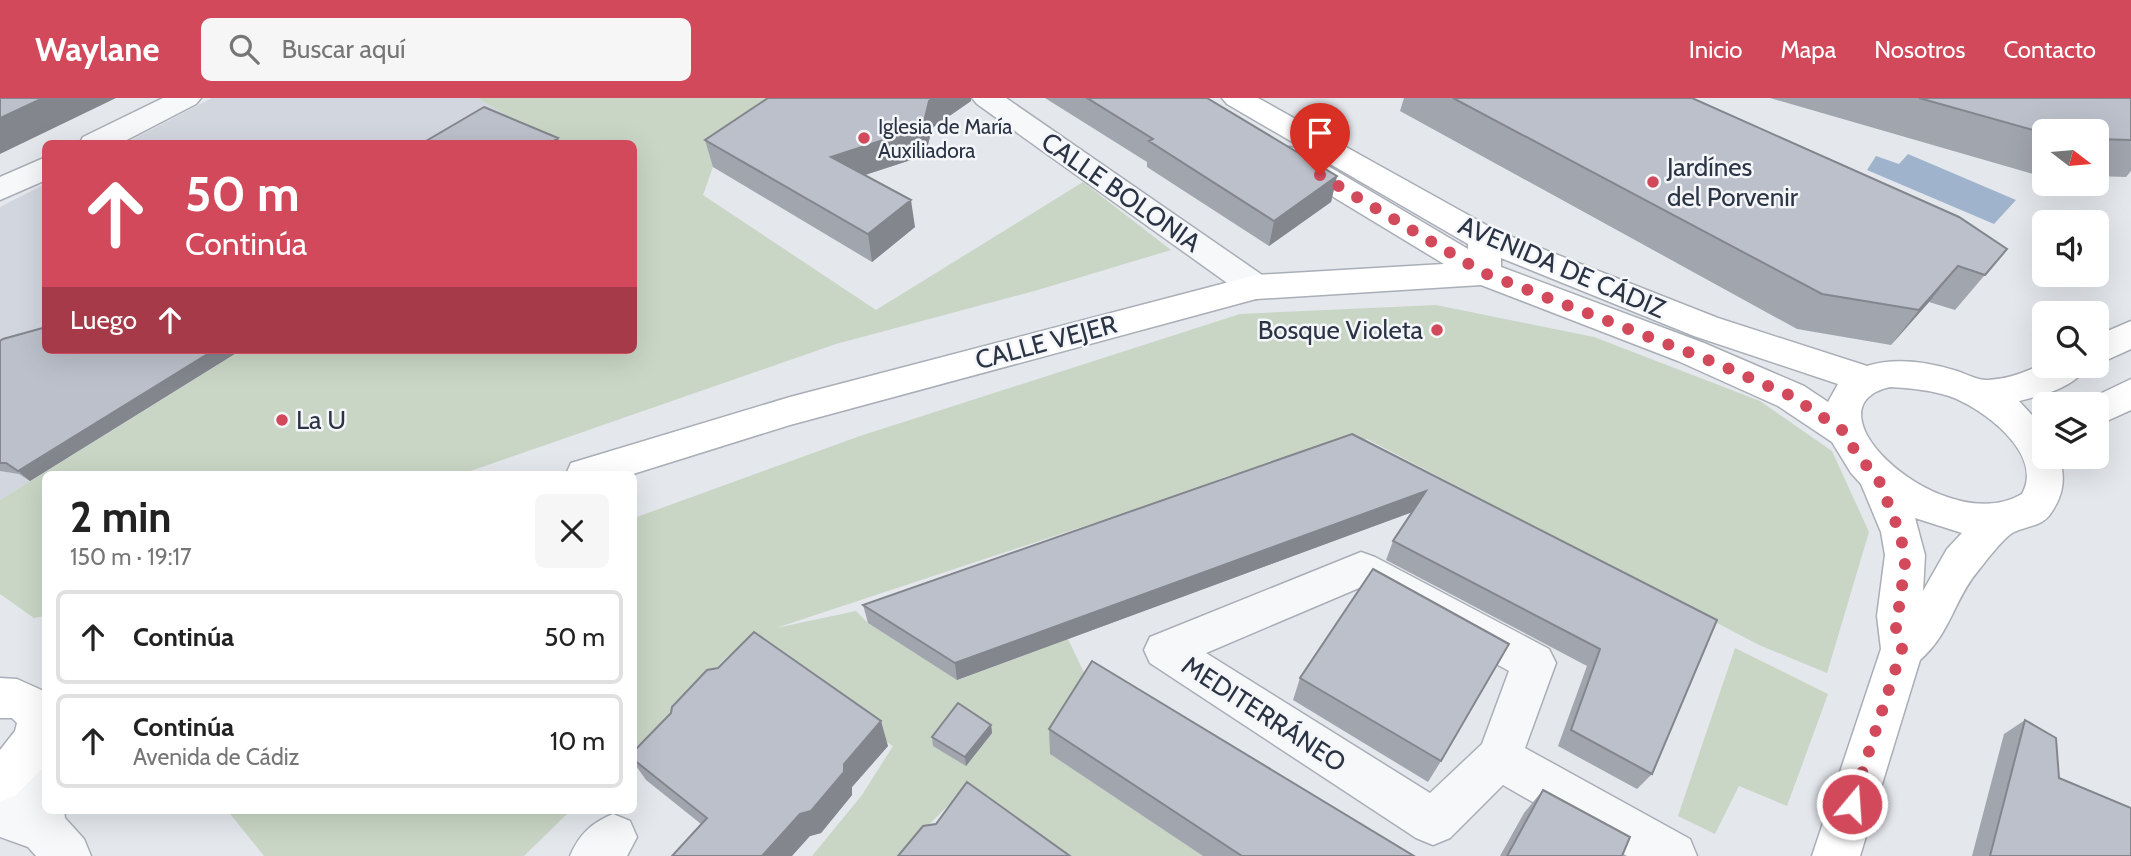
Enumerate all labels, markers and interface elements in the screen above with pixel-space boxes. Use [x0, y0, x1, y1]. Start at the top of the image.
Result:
search box [201, 18, 691, 81]
text: Waylane [35, 29, 159, 69]
icon: search [225, 30, 263, 68]
text: Buscar aquí [281, 33, 406, 65]
text: Inicio [1689, 35, 1742, 64]
text: Mapa [1780, 35, 1836, 64]
text: Nosotros [1874, 35, 1965, 64]
text: Contacto [2003, 35, 2096, 64]
pin [1290, 103, 1350, 175]
place label: Iglesia de María Auxiliadora [878, 114, 1012, 163]
icon: arrive [1301, 114, 1339, 152]
north arrow [2032, 119, 2109, 196]
map controls [2032, 119, 2109, 469]
street label: CALLE BOLONIA [1035, 125, 1207, 259]
marker: Iglesia de María Auxiliadora [856, 130, 872, 146]
place label: Jardínes del Porvenir [1666, 151, 1799, 213]
text: 50 m [185, 164, 300, 223]
icon: ahead [70, 168, 161, 259]
marker: Jardínes del Porvenir [1645, 174, 1661, 190]
street label: AVENIDA DE CÁDIZ [1454, 209, 1671, 325]
button: sound [2032, 210, 2109, 287]
text: Continúa [185, 224, 307, 263]
icon: ahead [151, 301, 189, 339]
button: search [2032, 301, 2109, 378]
text: Luego [70, 304, 137, 336]
street label: CALLE VEJER [972, 308, 1121, 376]
place label: Bosque Violeta [1258, 314, 1424, 346]
marker: Bosque Violeta [1429, 322, 1445, 338]
button: layers [2032, 392, 2109, 469]
place label: La U [296, 404, 346, 436]
marker: La U [274, 412, 290, 428]
text: 2 min [70, 491, 171, 543]
button: close [535, 494, 609, 568]
text: 150 m · 19:17 [70, 543, 192, 571]
icon: ahead [74, 618, 112, 656]
text: Continúa [133, 621, 234, 653]
text: 50 m [544, 621, 605, 653]
street label: MEDITERRÁNEO [1176, 649, 1352, 779]
text: Continúa [133, 711, 234, 743]
icon: ahead [74, 722, 112, 760]
text: 10 m [550, 725, 605, 757]
text: Avenida de Cádiz [133, 743, 299, 771]
position arrow [1815, 767, 1889, 841]

